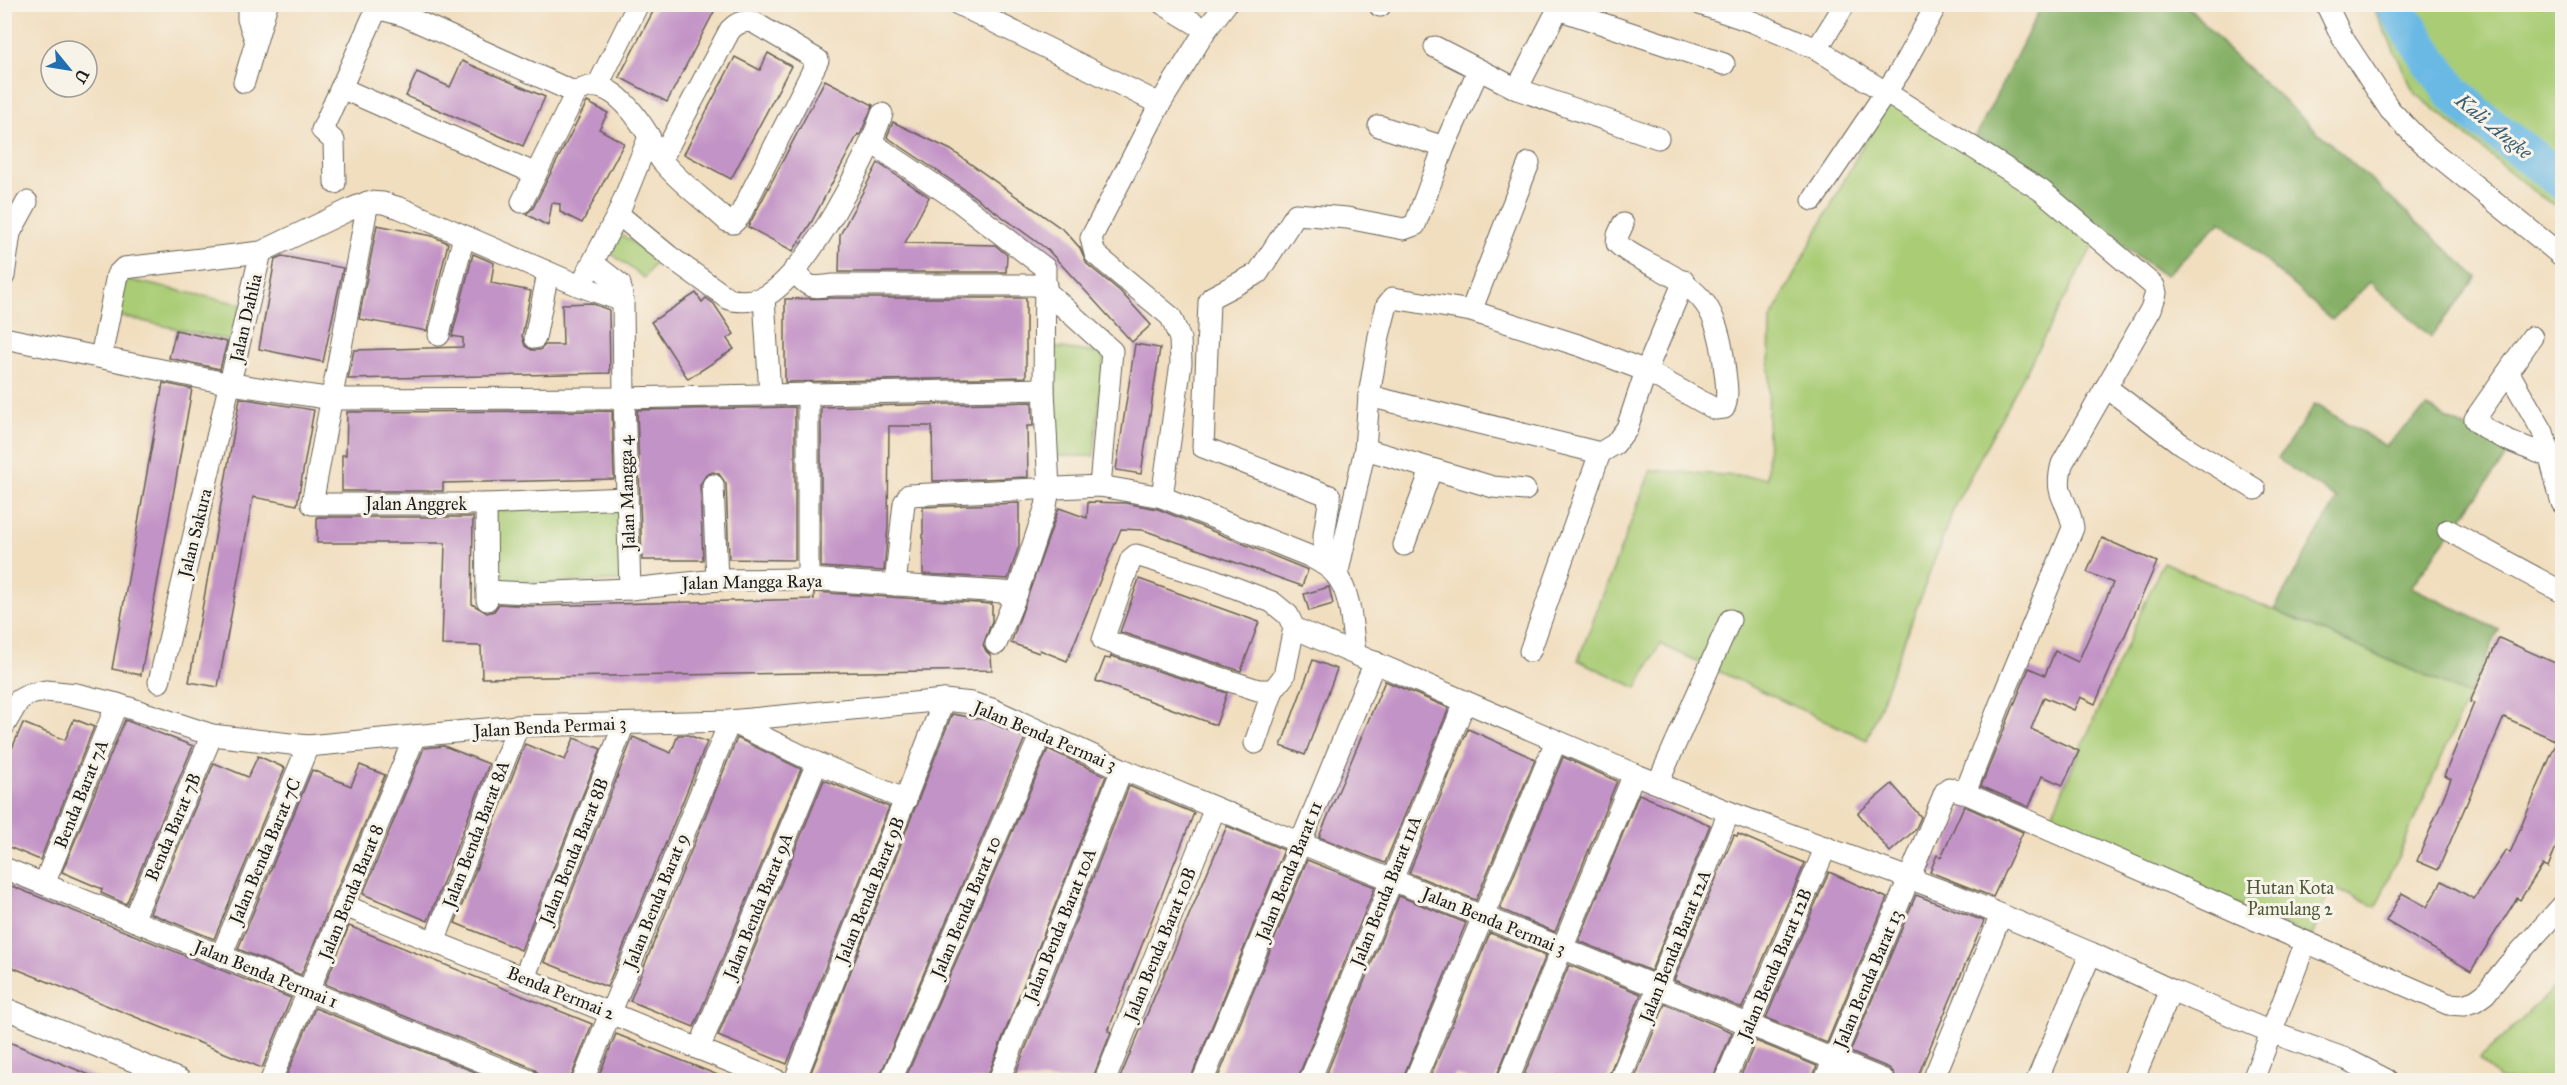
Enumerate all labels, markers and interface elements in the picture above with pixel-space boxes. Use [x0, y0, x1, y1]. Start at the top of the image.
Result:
north arrow [39, 39, 99, 99]
text: U [70, 66, 93, 87]
water label: Kali Angke [2450, 87, 2537, 164]
street label: Jalan Dahlia [225, 271, 268, 366]
street label: Jalan Mangga 4 [614, 434, 641, 553]
street label: Jalan Sakura [173, 486, 218, 582]
street label: Jalan Anggrek [363, 493, 467, 516]
street label: Jalan Mangga Raya [679, 570, 823, 595]
street label: Jalan Benda Permai 3 [968, 695, 1120, 777]
street label: Jalan Benda Permai 3 [471, 712, 627, 743]
street label: Benda Barat 7A [49, 736, 113, 852]
street label: Jalan Benda Barat 8A [437, 757, 515, 913]
street label: Benda Barat 7B [140, 770, 206, 884]
street label: Jalan Benda Barat 7C [224, 775, 307, 929]
street label: Jalan Benda Barat 8B [534, 775, 614, 930]
street label: Jalan Benda Barat 11 [1250, 798, 1328, 946]
street label: Jalan Benda Barat 11A [1345, 812, 1427, 972]
street label: Jalan Benda Barat 9B [830, 814, 910, 969]
street label: Jalan Benda Barat 8 [313, 821, 389, 965]
street label: Jalan Benda Barat 9 [618, 830, 694, 974]
street label: Jalan Benda Barat 9A [718, 830, 798, 985]
street label: Jalan Benda Barat 10 [925, 833, 1007, 983]
street label: Jalan Benda Barat 10A [1018, 845, 1102, 1007]
street label: Jalan Benda Barat 10B [1118, 864, 1202, 1026]
street label: Jalan Benda Barat 12A [1634, 867, 1717, 1028]
park label: Hutan Kota Pamulang 2 [2246, 877, 2335, 921]
street label: Jalan Benda Permai 3 [1417, 881, 1569, 961]
street label: Jalan Benda Barat 12B [1732, 885, 1818, 1045]
street label: Jalan Benda Barat 13 [1828, 906, 1908, 1054]
street label: Jalan Benda Permai 1 [189, 934, 341, 1014]
street label: Benda Permai 2 [504, 961, 618, 1025]

